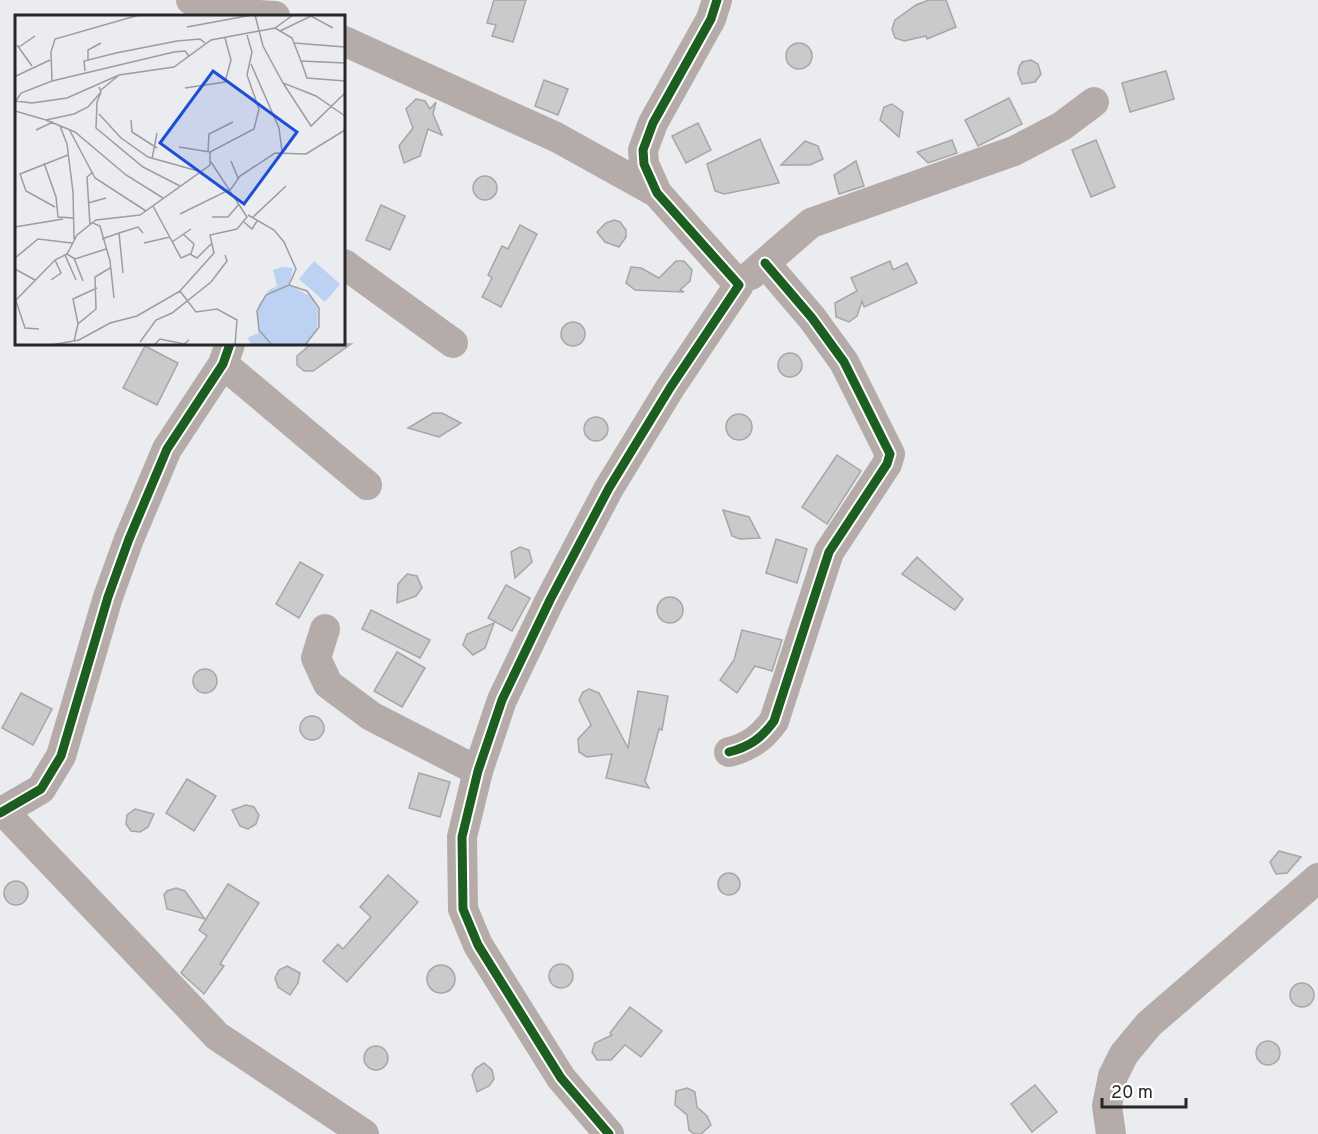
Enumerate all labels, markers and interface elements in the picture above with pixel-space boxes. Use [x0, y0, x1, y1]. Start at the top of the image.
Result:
inset map [15, 15, 345, 345]
scale bar [1102, 1071, 1186, 1109]
text: 20 m [1111, 1082, 1153, 1105]

